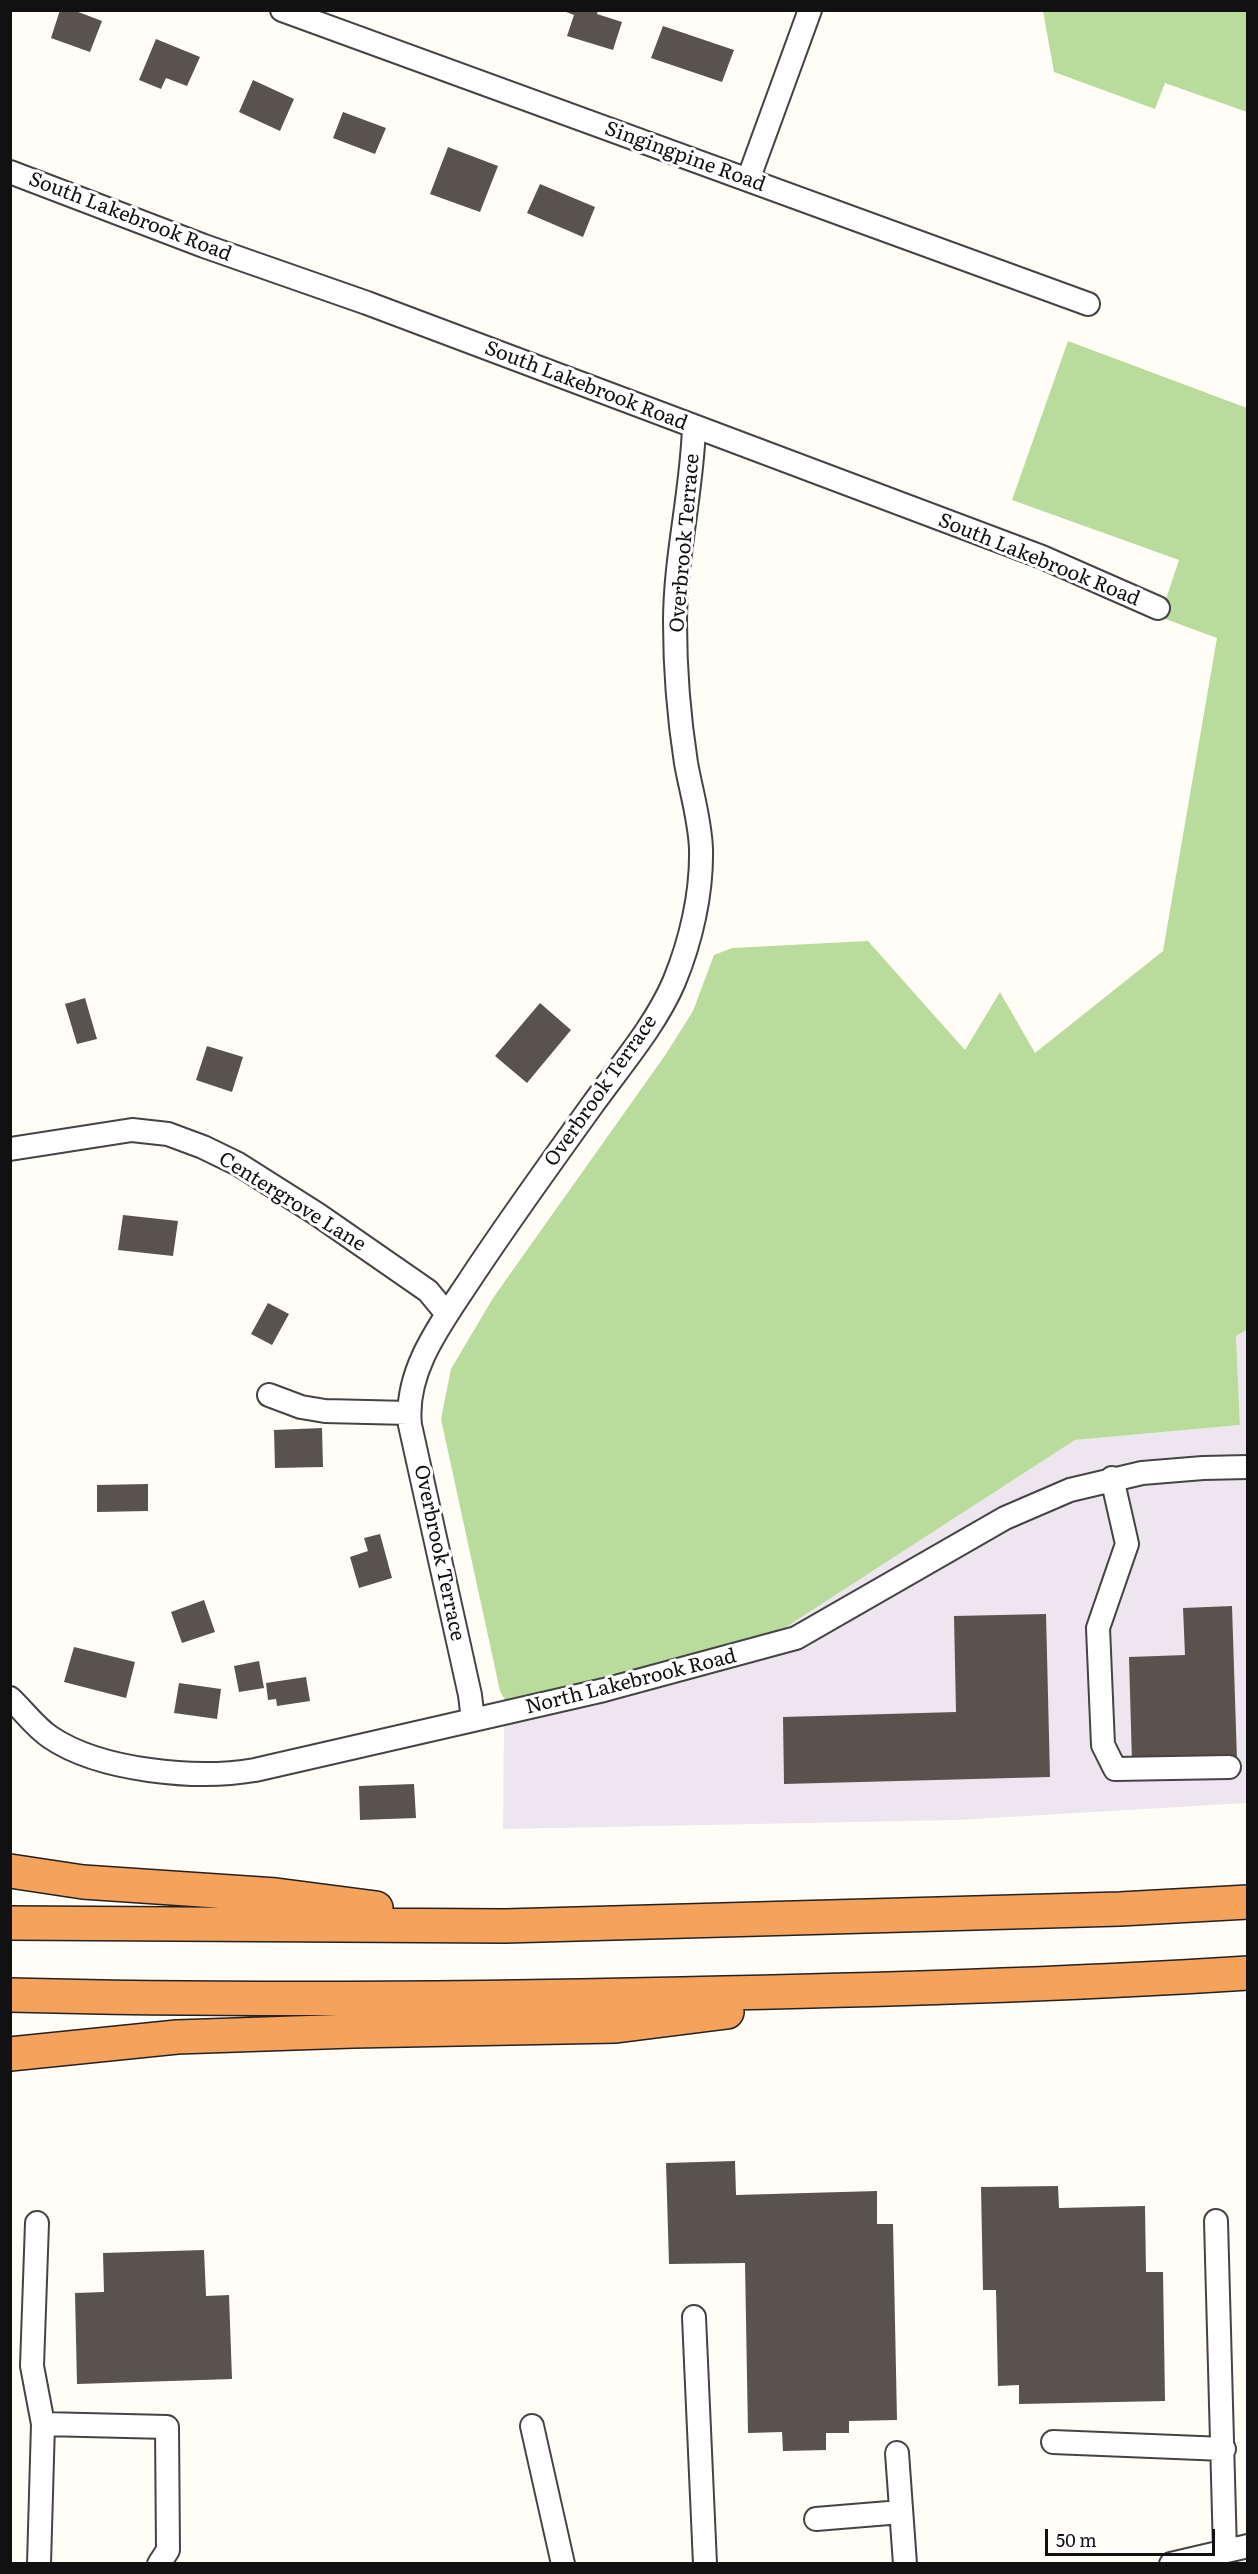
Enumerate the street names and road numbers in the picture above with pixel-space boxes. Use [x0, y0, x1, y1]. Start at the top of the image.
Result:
street label: Singingpine Road [601, 117, 769, 197]
street label: South Lakebrook Road [25, 167, 235, 267]
street label: South Lakebrook Road [481, 336, 691, 436]
street label: Overbrook Terrace [665, 453, 705, 633]
street label: South Lakebrook Road [935, 509, 1143, 611]
street label: Overbrook Terrace [540, 1011, 662, 1171]
street label: Centergrove Lane [214, 1147, 370, 1257]
street label: Overbrook Terrace [409, 1463, 469, 1643]
street label: North Lakebrook Road [523, 1644, 739, 1720]

